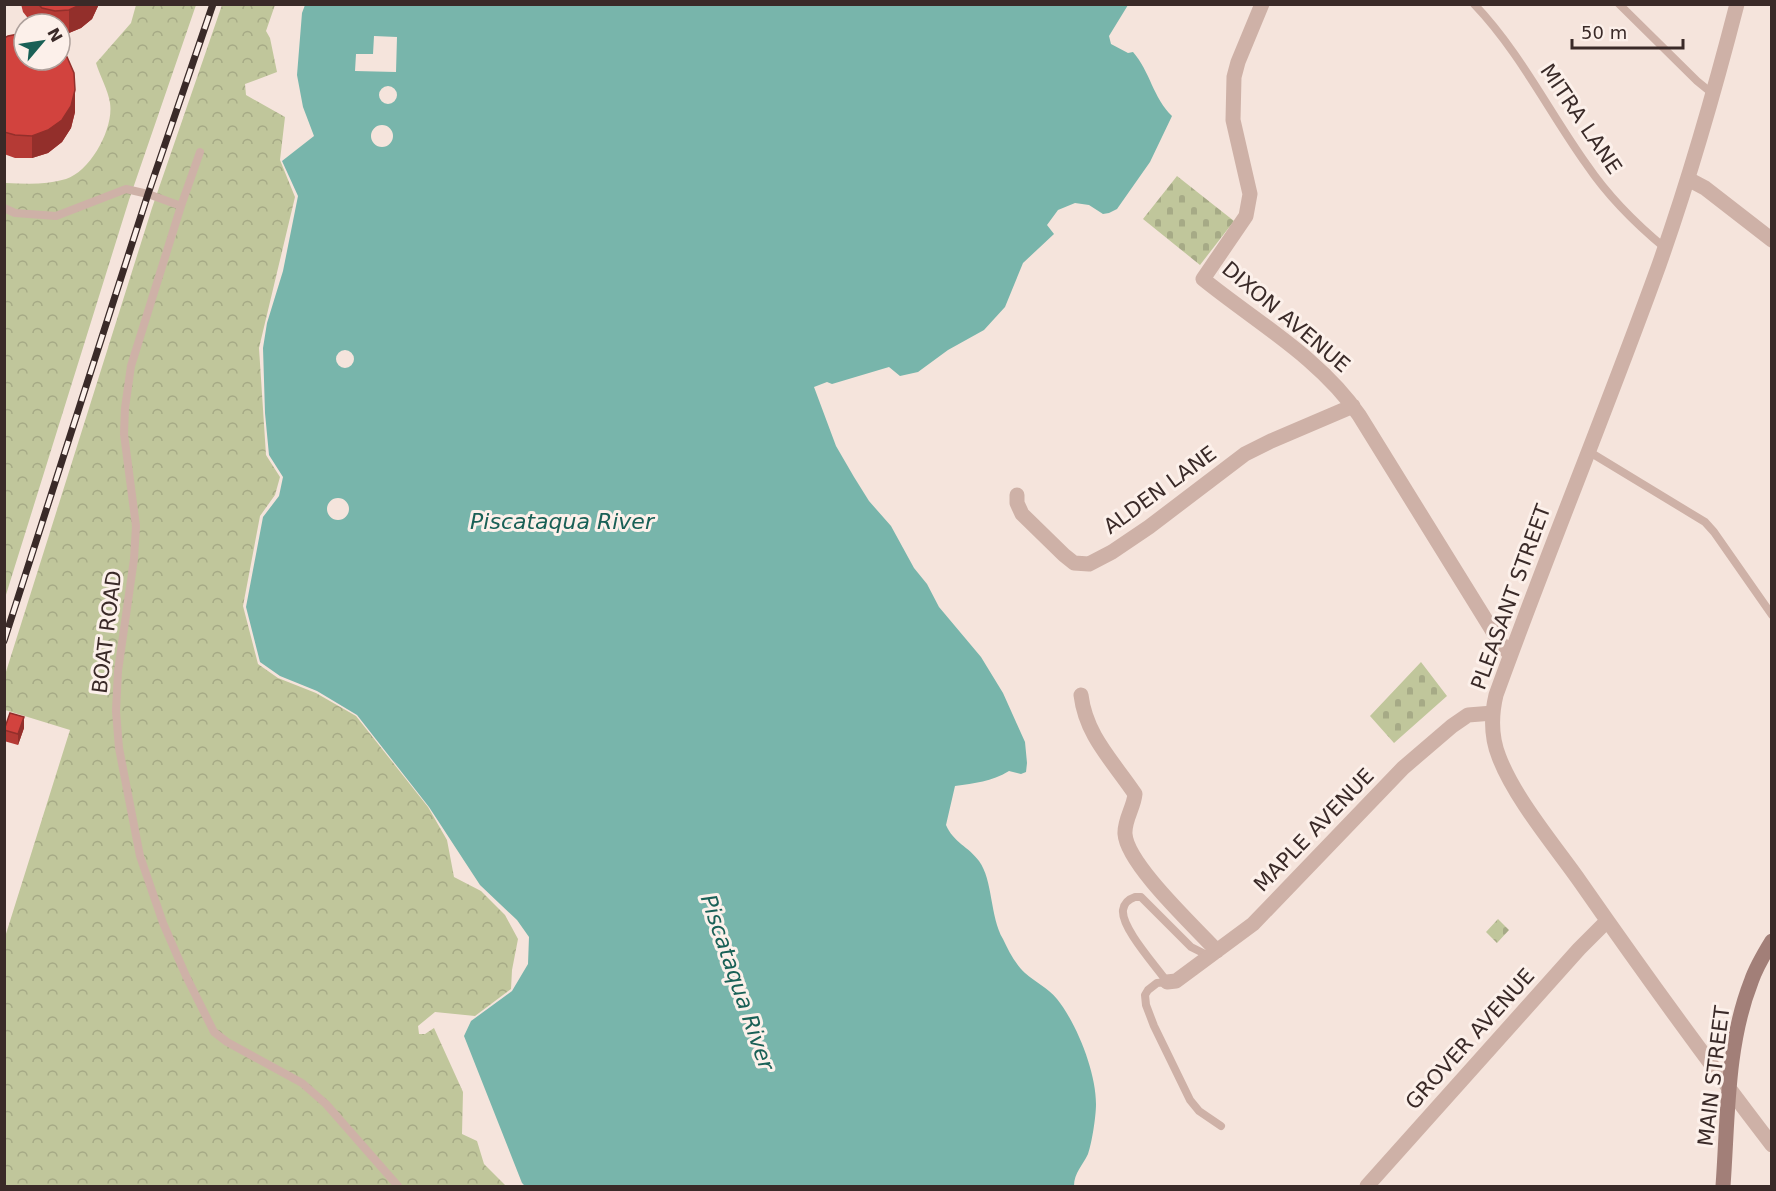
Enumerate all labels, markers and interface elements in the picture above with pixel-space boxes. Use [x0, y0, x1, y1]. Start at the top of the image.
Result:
north arrow [12, 12, 72, 72]
scale bar [1572, 12, 1683, 50]
text: 50 m [1581, 22, 1627, 43]
text: N [43, 25, 66, 45]
street label: MITRA LANE [1535, 59, 1627, 179]
street label: DIXON AVENUE [1217, 257, 1355, 377]
street label: ALDEN LANE [1099, 441, 1221, 539]
street label: PLEASANT STREET [1466, 501, 1556, 693]
water label: Piscataqua River [470, 509, 656, 534]
street label: BOAT ROAD [88, 569, 126, 695]
street label: MAPLE AVENUE [1249, 763, 1379, 897]
water label: Piscataqua River [696, 891, 780, 1075]
street label: GROVER AVENUE [1401, 964, 1539, 1114]
street label: MAIN STREET [1693, 1004, 1735, 1148]

